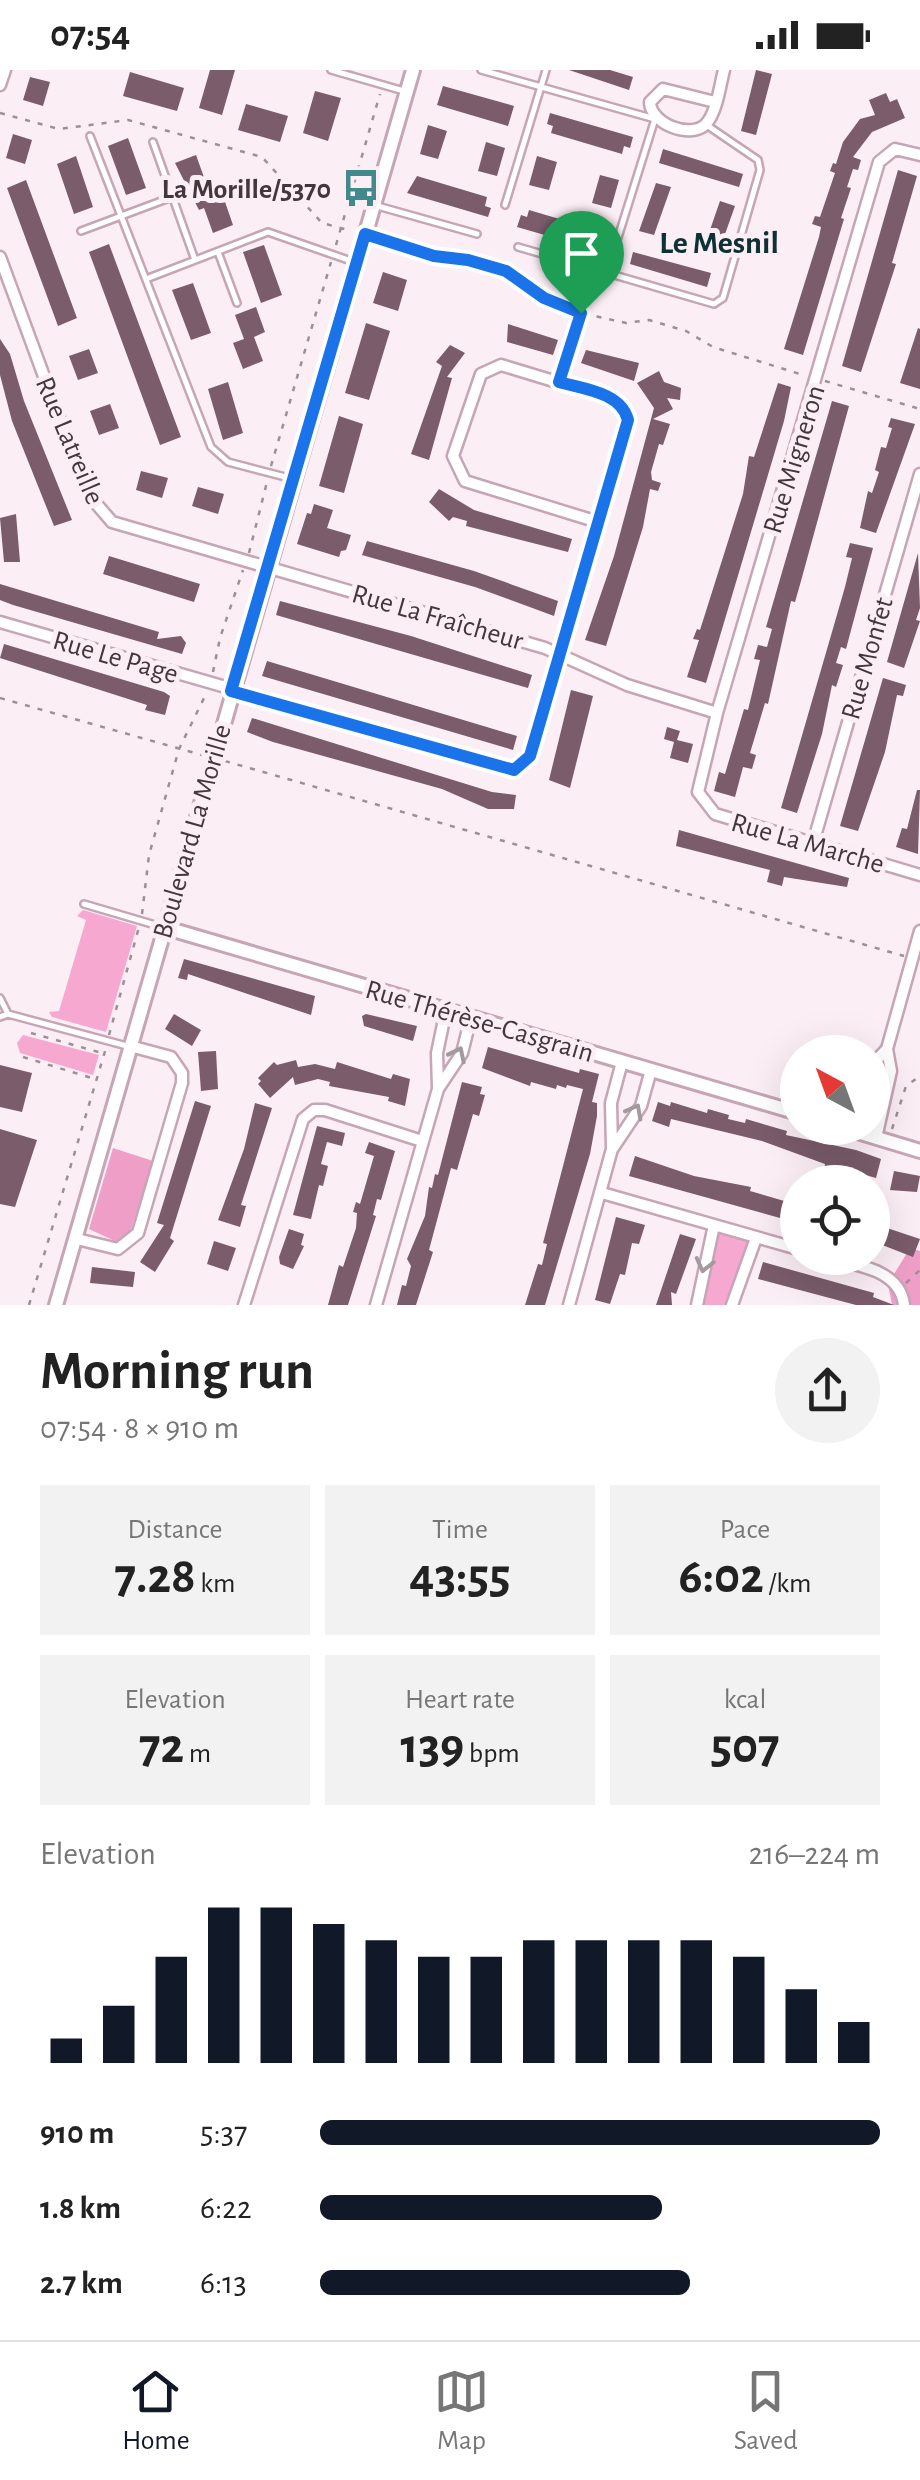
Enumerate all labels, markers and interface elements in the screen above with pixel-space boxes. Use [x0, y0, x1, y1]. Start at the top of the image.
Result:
text: 07:54 [50, 16, 130, 54]
bus stop icon: La Morille/5370 [340, 167, 382, 209]
place label: La Morille/5370 [162, 176, 331, 204]
pin [539, 211, 624, 314]
icon: arrive [554, 226, 609, 281]
district label: Le Mesnil [659, 227, 779, 259]
street label: Rue Latreille [30, 373, 109, 509]
street label: Rue Migneron [759, 382, 831, 537]
street label: Rue La Fraîcheur [349, 580, 526, 656]
street label: Rue Monfet [837, 594, 899, 723]
street label: Rue Le Page [50, 627, 181, 689]
street label: Boulevard La Morille [149, 721, 237, 942]
street label: Rue La Marche [728, 809, 887, 879]
street label: Rue Thérèse-Casgrain [362, 976, 597, 1068]
north arrow [780, 1035, 890, 1145]
map controls [780, 1035, 890, 1275]
one-way arrow [445, 1047, 465, 1065]
one-way arrow [623, 1104, 642, 1122]
button: locate [780, 1165, 890, 1275]
one-way arrow [695, 1256, 716, 1273]
button: share [775, 1338, 880, 1443]
text: Morning run [40, 1344, 314, 1399]
text: 07:54 · 8 × 910 m [40, 1412, 239, 1444]
text: Distance [128, 1516, 222, 1544]
text: Time [432, 1516, 488, 1544]
text: Pace [720, 1516, 770, 1544]
text: 7.28 [114, 1552, 196, 1602]
text: 43:55 [409, 1552, 511, 1602]
text: 6:02 [678, 1552, 764, 1602]
text: km [196, 1570, 236, 1598]
text: /km [764, 1570, 812, 1598]
text: Elevation [124, 1686, 226, 1714]
text: Heart rate [405, 1686, 515, 1714]
text: kcal [724, 1686, 766, 1714]
text: 72 [139, 1722, 184, 1772]
text: 139 [400, 1722, 464, 1772]
text: 507 [710, 1722, 780, 1772]
text: m [184, 1740, 211, 1768]
text: bpm [464, 1740, 520, 1768]
text: Elevation [40, 1838, 156, 1870]
text: 216–224 m [749, 1838, 880, 1870]
text: 910 m [40, 2117, 114, 2149]
text: 5:37 [200, 2117, 247, 2149]
text: 1.8 km [40, 2192, 121, 2224]
text: 6:22 [200, 2192, 252, 2224]
text: 2.7 km [40, 2267, 123, 2299]
text: 6:13 [200, 2267, 247, 2299]
tab: Home [122, 2364, 190, 2458]
tab: Map [434, 2364, 489, 2458]
tab: Saved [734, 2364, 798, 2458]

